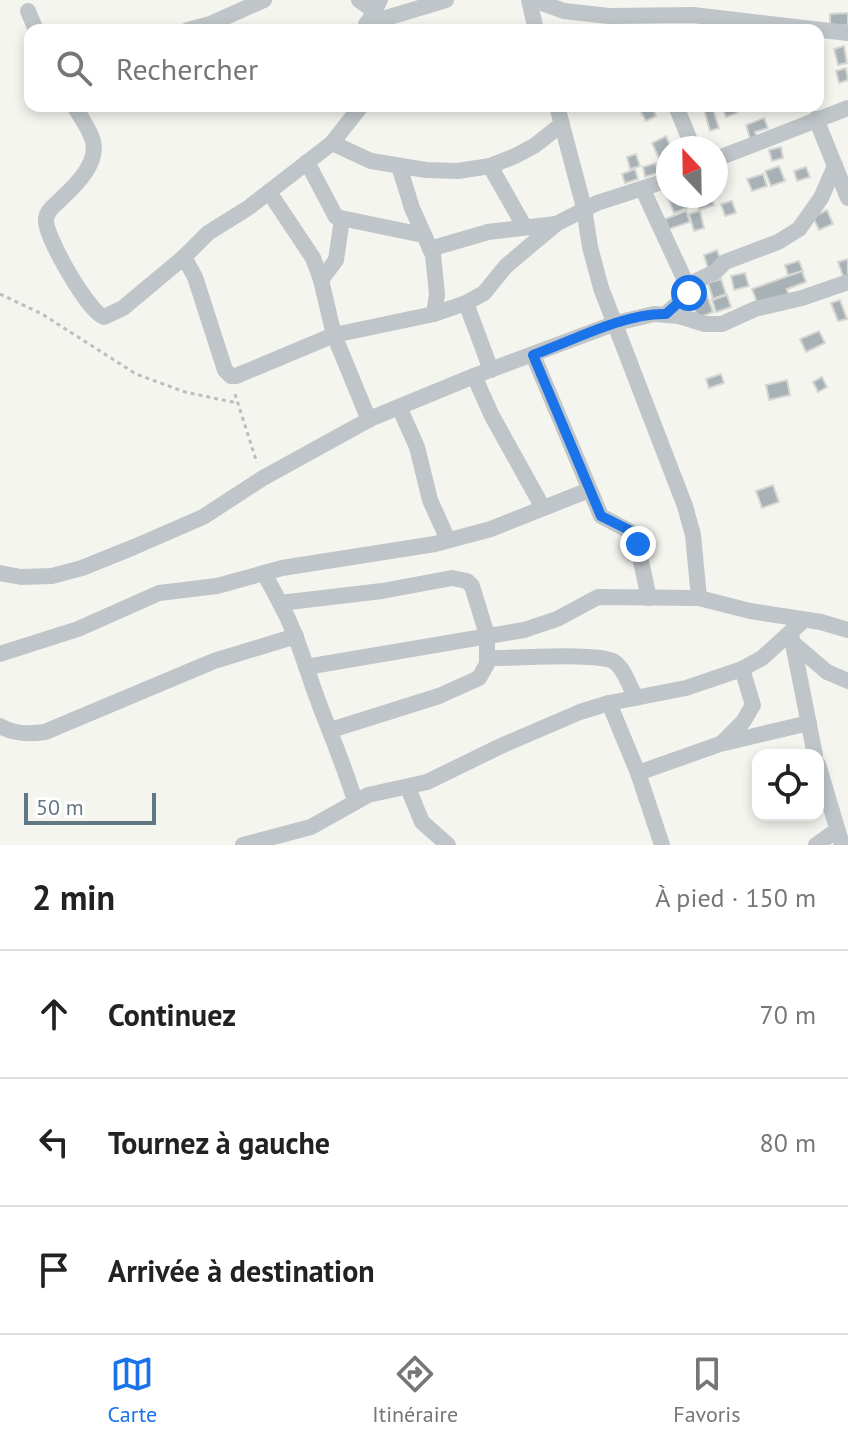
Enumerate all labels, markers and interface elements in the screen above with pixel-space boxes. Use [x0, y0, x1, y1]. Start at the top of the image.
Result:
search box [24, 24, 824, 112]
icon: search [52, 46, 96, 90]
text: Rechercher [116, 49, 258, 88]
north arrow [656, 136, 728, 208]
route start [671, 275, 707, 311]
route end [620, 526, 656, 562]
map controls [752, 749, 824, 821]
button: locate [752, 749, 824, 821]
scale bar [24, 789, 156, 825]
text: 50 m [36, 793, 84, 821]
text: 2 min [32, 875, 115, 919]
text: À pied · 150 m [655, 881, 816, 914]
icon: ahead [32, 992, 76, 1036]
text: Continuez [108, 995, 236, 1034]
text: 70 m [760, 998, 816, 1031]
icon: left [32, 1120, 76, 1164]
text: Tournez à gauche [108, 1123, 330, 1162]
text: 80 m [760, 1126, 816, 1159]
icon: arrive [32, 1248, 76, 1292]
text: Arrivée à destination [108, 1251, 375, 1290]
tab: Carte [108, 1352, 157, 1428]
tab: Itinéraire [372, 1352, 458, 1428]
tab: Favoris [673, 1352, 740, 1428]

